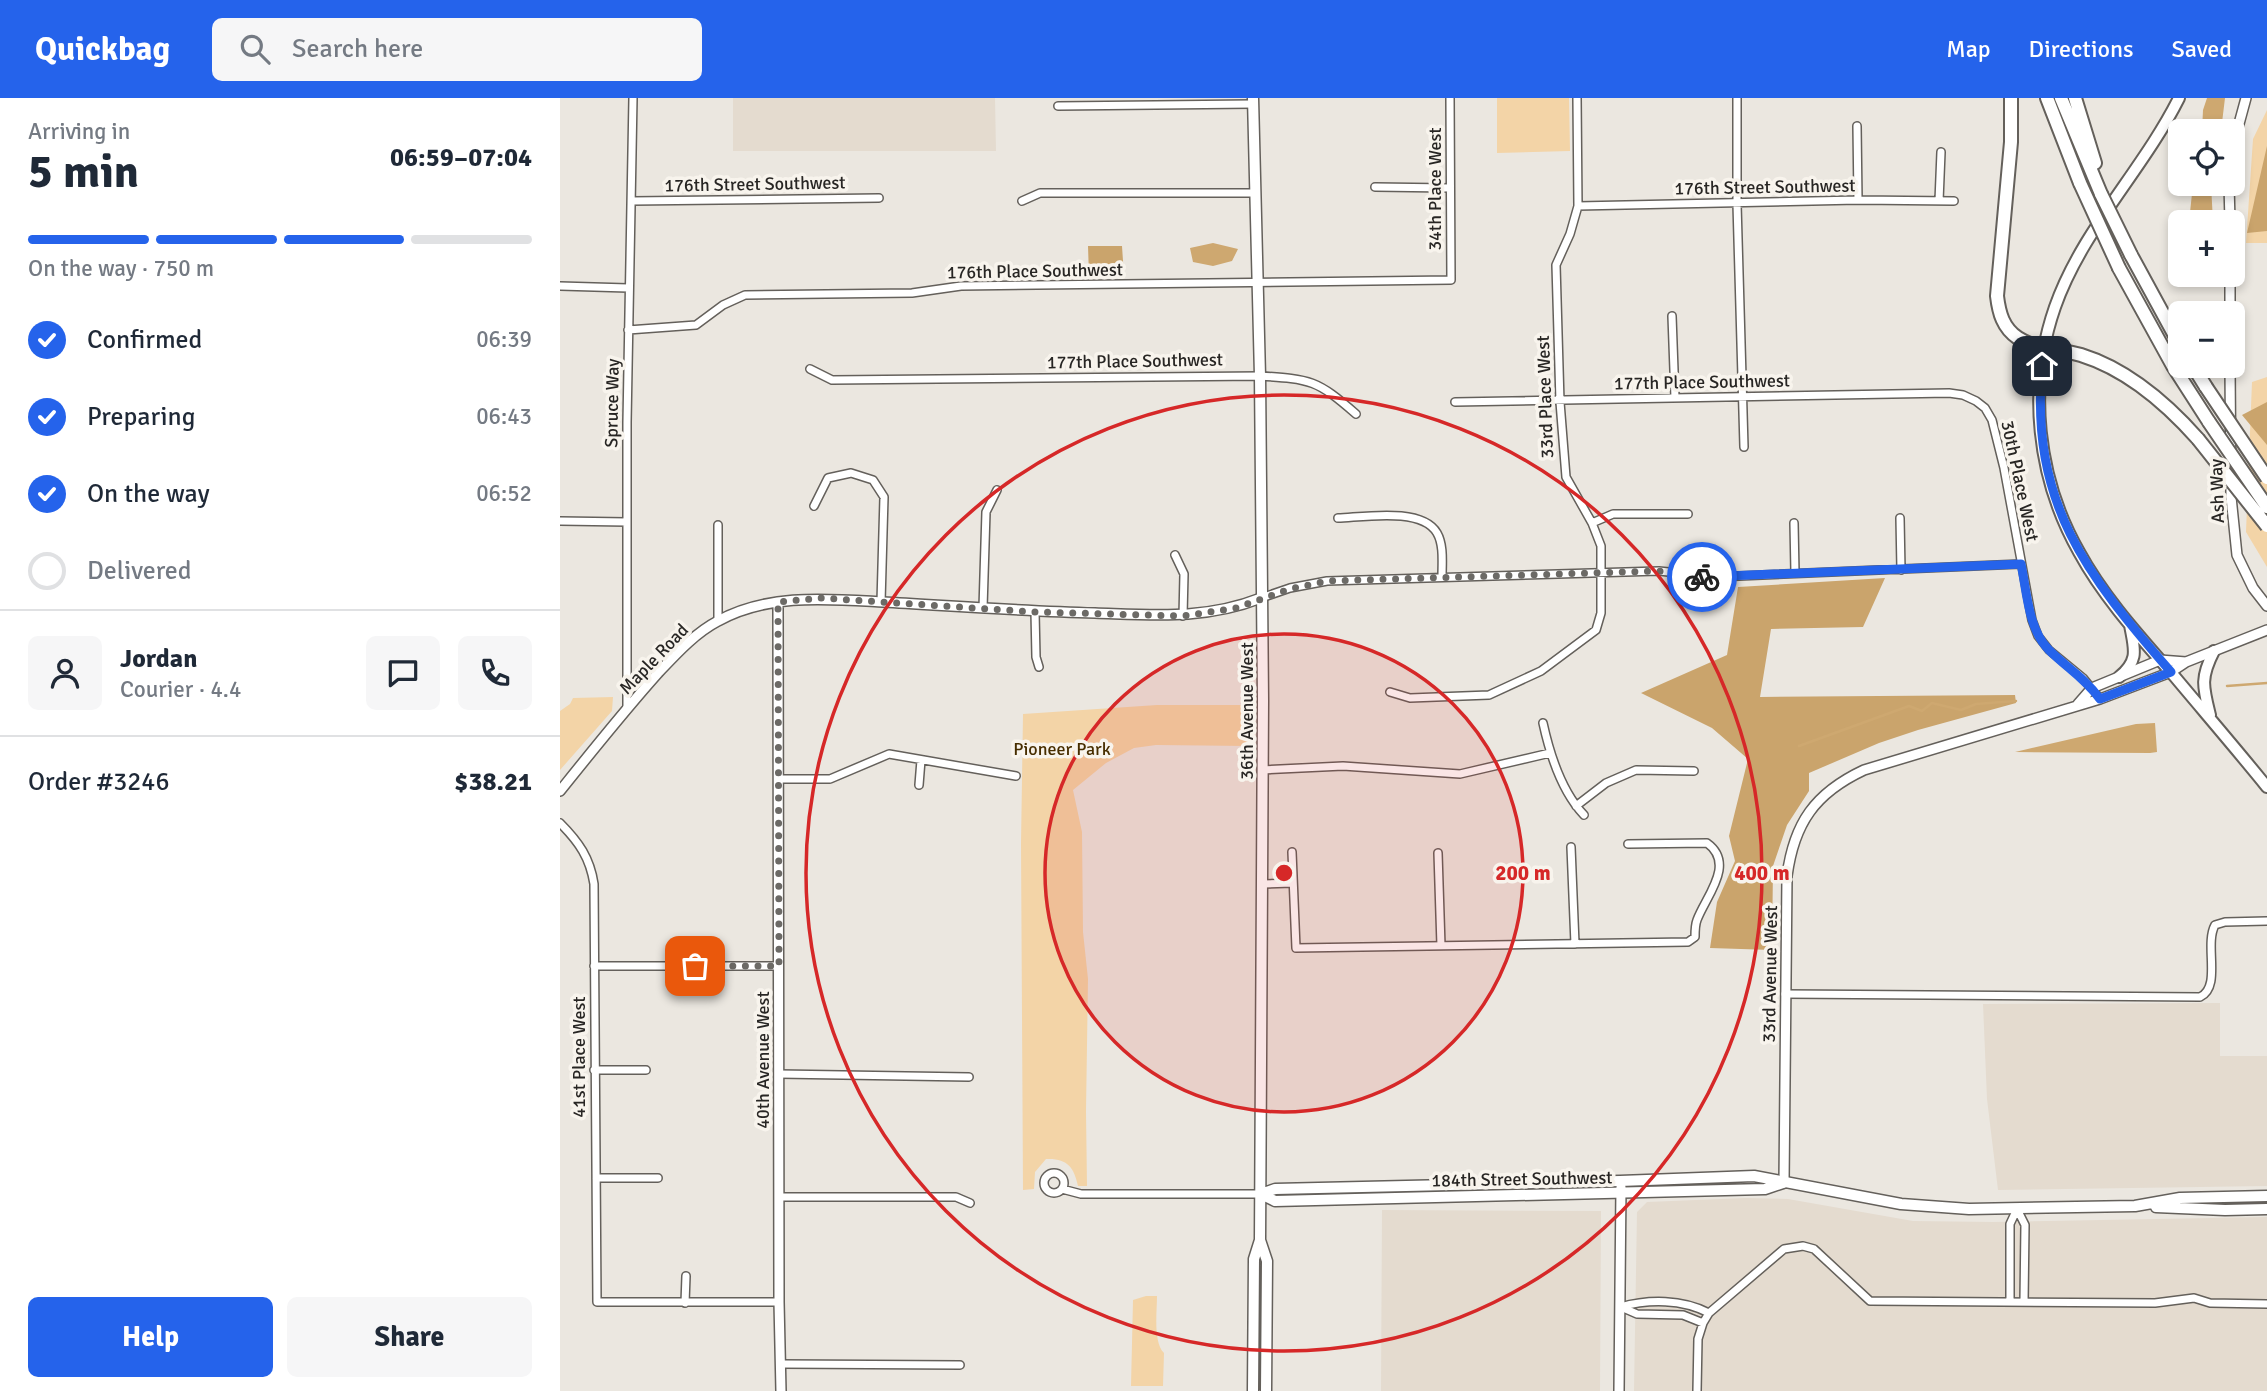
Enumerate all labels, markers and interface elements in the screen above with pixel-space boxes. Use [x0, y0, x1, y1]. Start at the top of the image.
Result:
search box [212, 18, 702, 81]
text: Quickbag [35, 29, 170, 70]
icon: search [236, 30, 274, 68]
text: Search here [292, 33, 423, 65]
text: Map [1946, 34, 1991, 64]
text: Directions [2029, 34, 2134, 64]
text: Saved [2172, 34, 2232, 64]
text: Arriving in [28, 117, 130, 146]
map controls [2168, 119, 2245, 378]
button: locate [2168, 119, 2245, 196]
street label: 34th Place West [1424, 127, 1446, 251]
text: 06:59–07:04 [390, 142, 532, 174]
text: 5 min [28, 144, 139, 200]
street label: 176th Street Southwest [664, 171, 846, 197]
street label: 176th Street Southwest [1674, 174, 1856, 200]
button: + [2168, 210, 2245, 287]
text: On the way · 750 m [28, 254, 214, 283]
street label: 176th Place Southwest [947, 258, 1123, 284]
button: − [2168, 301, 2245, 378]
icon: check [28, 321, 66, 359]
text: Confirmed [87, 324, 202, 356]
text: 06:39 [476, 325, 532, 354]
street label: 33rd Place West [1532, 335, 1558, 459]
pin [2012, 336, 2072, 396]
icon: home [2023, 347, 2061, 385]
street label: 177th Place Southwest [1047, 348, 1223, 374]
street label: Spruce Way [600, 358, 624, 448]
street label: 177th Place Southwest [1614, 369, 1790, 395]
icon: check [28, 398, 66, 436]
text: Preparing [87, 401, 195, 433]
text: 06:43 [476, 402, 532, 431]
street label: 30th Place West [1996, 418, 2044, 544]
street label: Ash Way [2205, 458, 2229, 524]
icon: check [28, 475, 66, 513]
text: On the way [87, 478, 210, 510]
text: 06:52 [476, 479, 532, 508]
courier [1667, 542, 1737, 612]
text: Delivered [87, 555, 192, 587]
icon: bike [1683, 558, 1721, 596]
street label: Maple Road [615, 619, 693, 699]
button: person [28, 636, 102, 710]
button: chat [366, 636, 440, 710]
button: phone [458, 636, 532, 710]
street label: 36th Avenue West [1236, 642, 1258, 780]
text: Jordan [120, 643, 197, 675]
text: Courier · 4.4 [120, 675, 241, 704]
park label: Pioneer Park [1013, 738, 1111, 760]
text: Order #3246 [28, 766, 169, 798]
text: $38.21 [454, 766, 532, 798]
text: 200 m [1495, 860, 1551, 886]
text: 400 m [1734, 860, 1790, 886]
centre of rings [1272, 861, 1296, 885]
street label: 33rd Avenue West [1758, 905, 1782, 1043]
pin [665, 936, 725, 996]
icon: bag [676, 947, 714, 985]
street label: 40th Avenue West [752, 991, 774, 1129]
street label: 41st Place West [568, 996, 590, 1118]
street label: 184th Street Southwest [1431, 1166, 1613, 1192]
button: Help [28, 1297, 273, 1377]
button: Share [287, 1297, 532, 1377]

